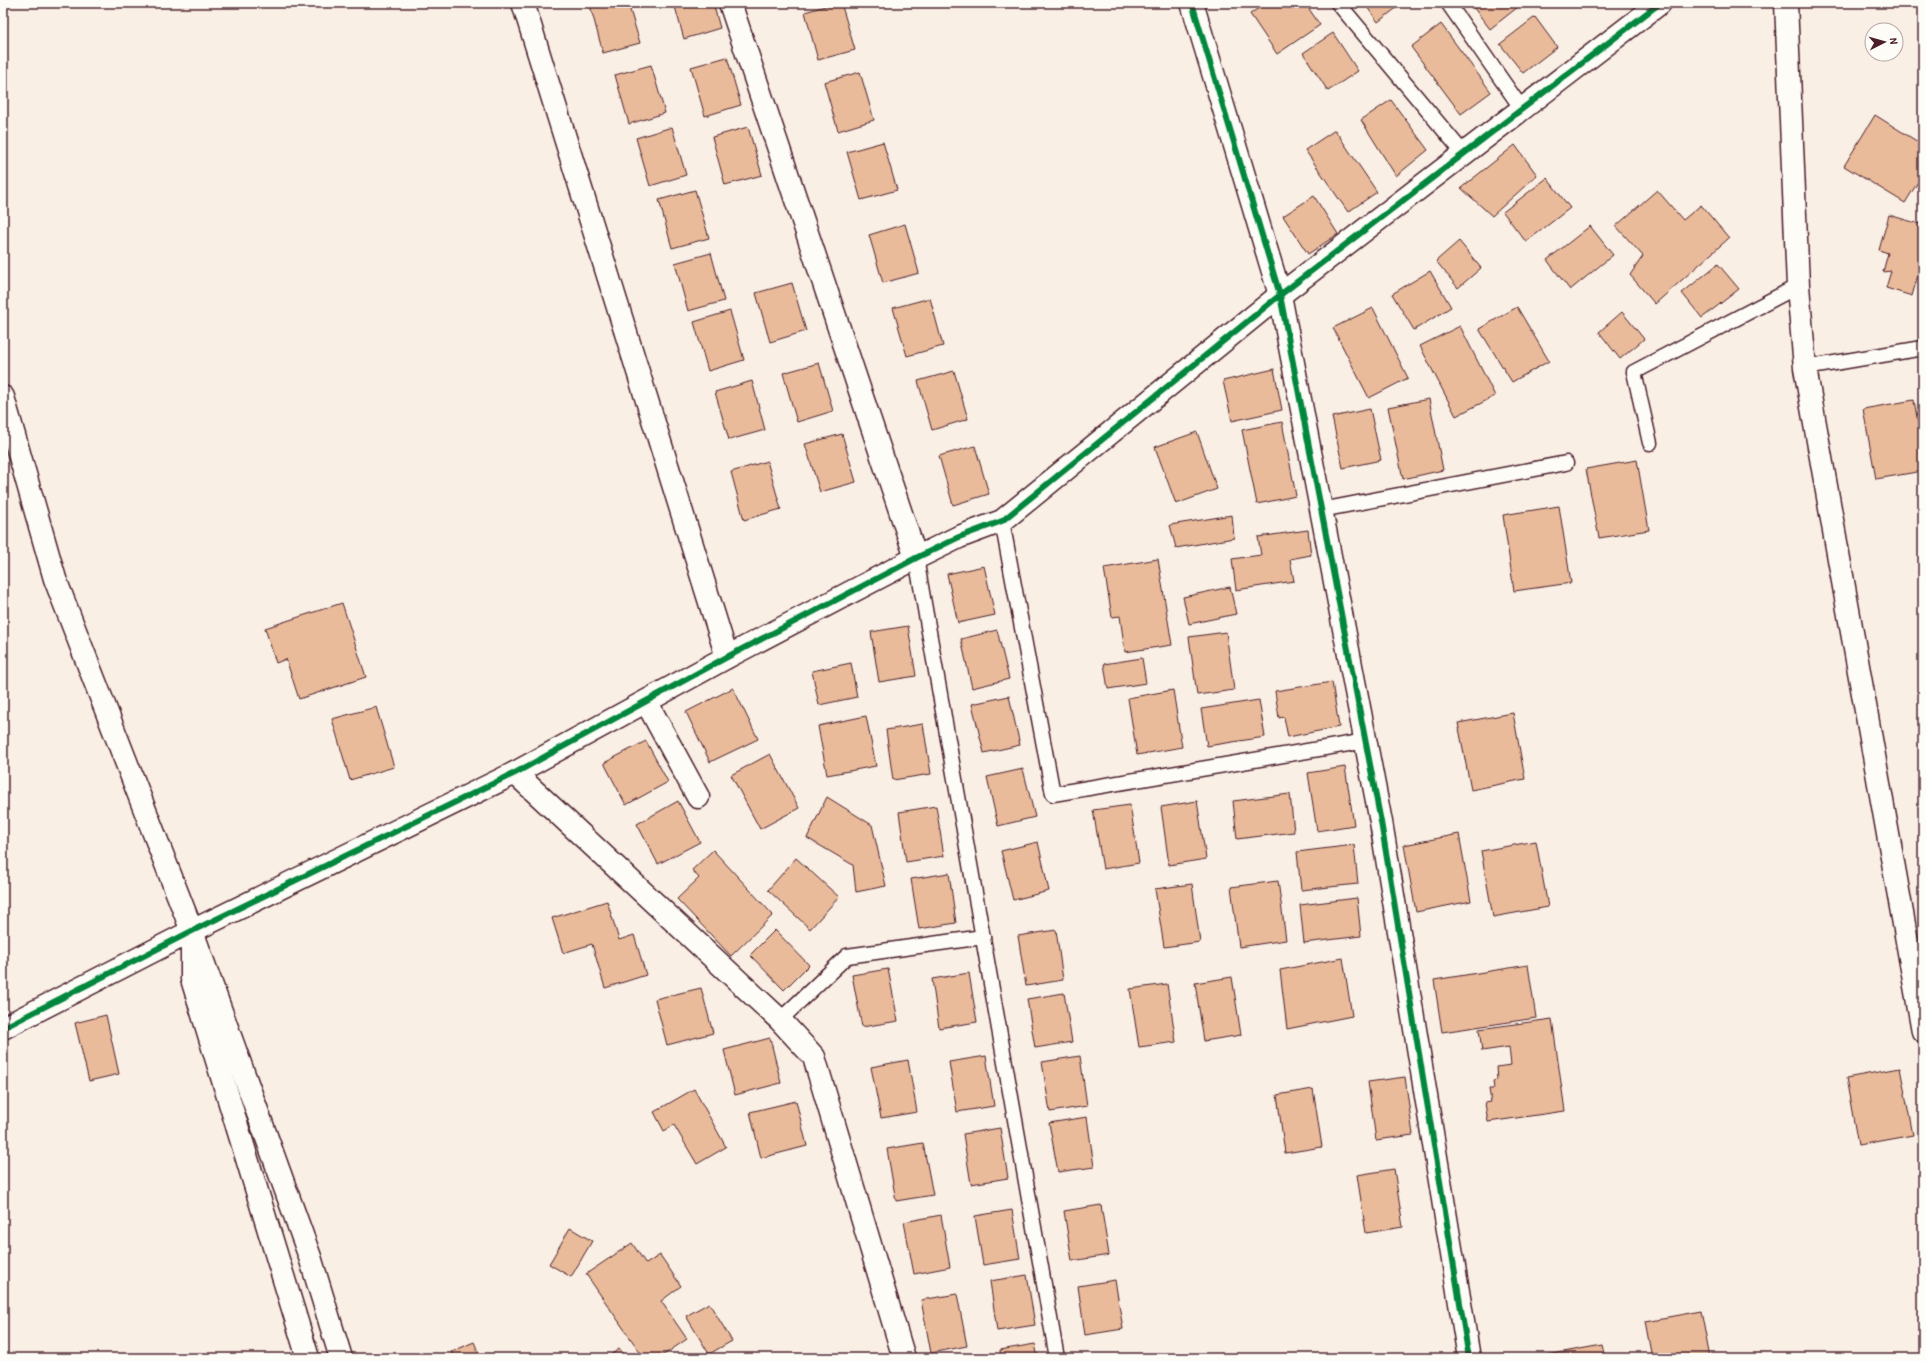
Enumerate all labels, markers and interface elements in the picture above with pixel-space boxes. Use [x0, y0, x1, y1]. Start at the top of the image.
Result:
north arrow [1864, 22, 1904, 62]
text: N [1887, 37, 1901, 45]

